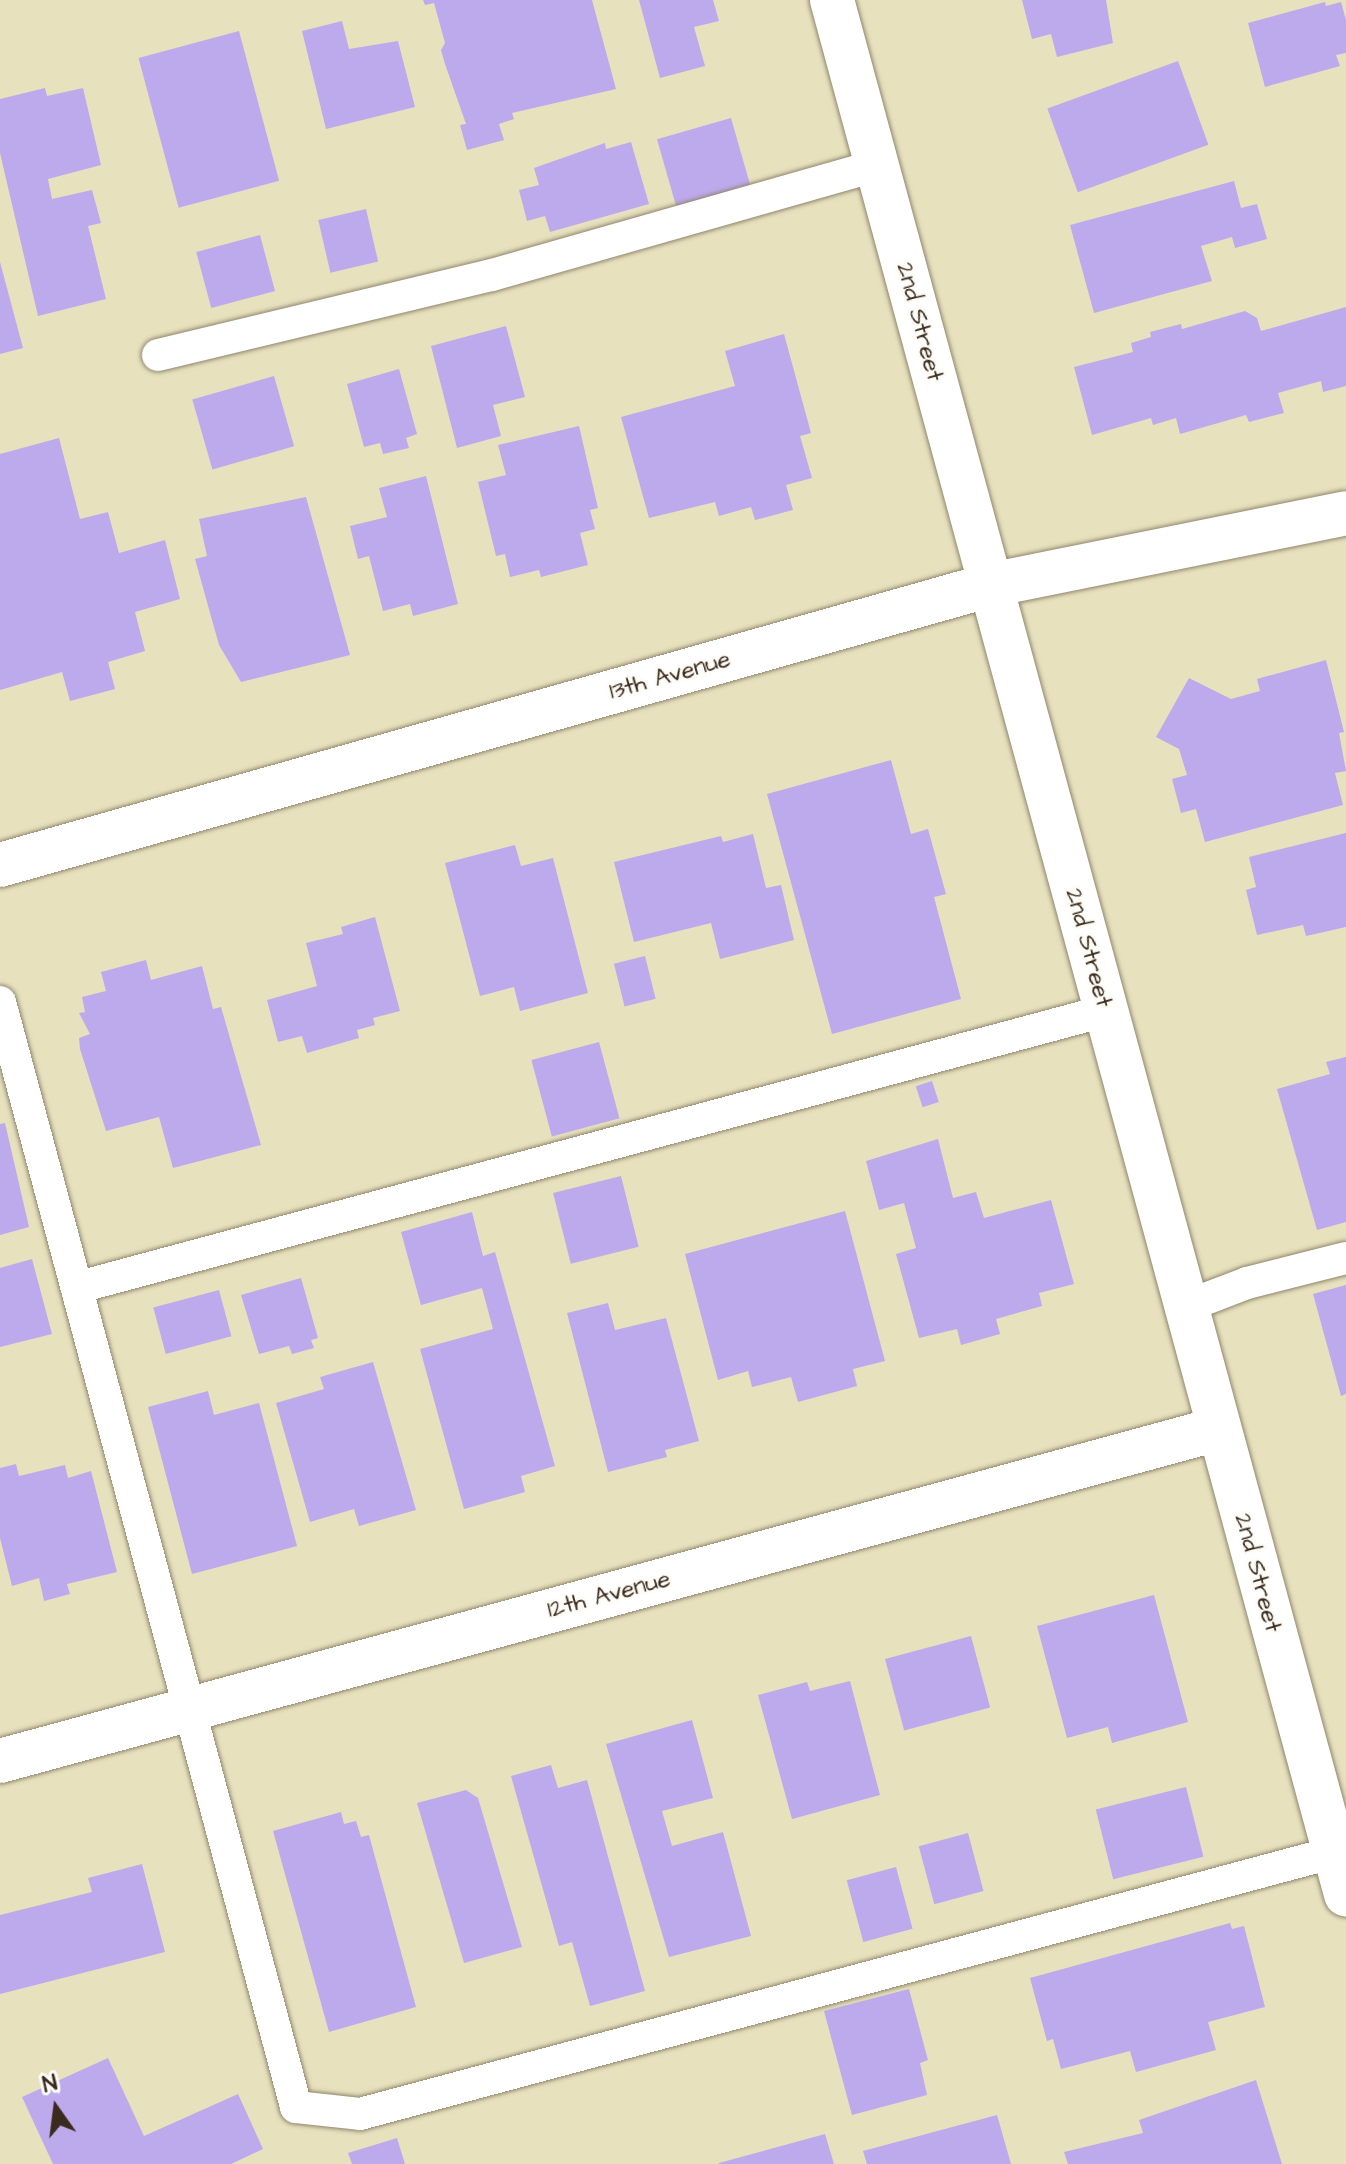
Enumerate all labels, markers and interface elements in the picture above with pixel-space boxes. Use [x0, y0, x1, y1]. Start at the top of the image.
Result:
street label: 2nd Street [889, 260, 949, 384]
street label: 13th Avenue [606, 645, 734, 707]
street label: 2nd Street [1058, 886, 1118, 1010]
street label: 2nd Street [1227, 1511, 1287, 1635]
street label: 12th Avenue [544, 1565, 674, 1625]
north arrow [16, 2068, 96, 2148]
text: N [40, 2068, 61, 2101]

